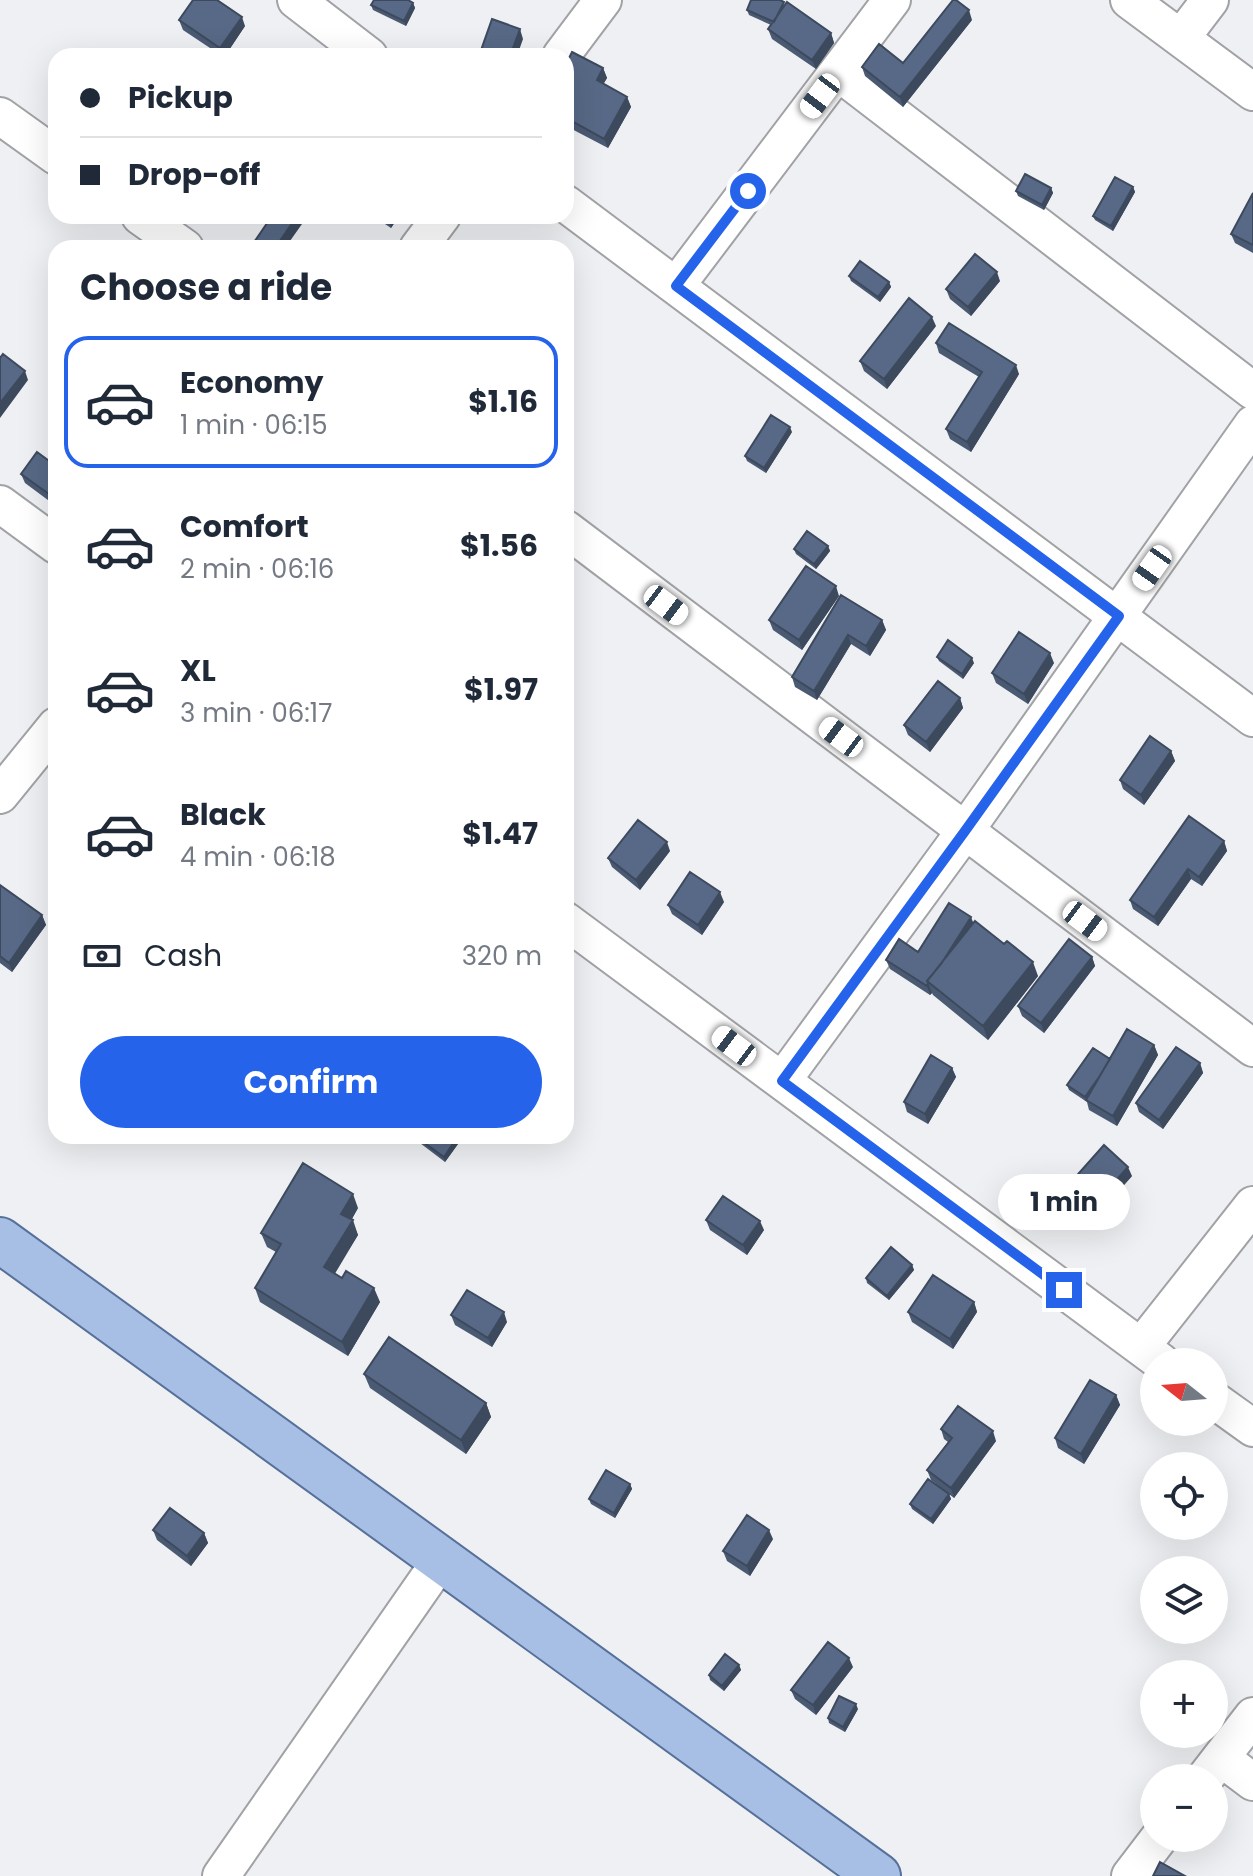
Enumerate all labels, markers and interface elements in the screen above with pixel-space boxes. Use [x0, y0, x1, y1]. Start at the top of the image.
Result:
car [796, 70, 844, 122]
text: Pickup [128, 76, 233, 119]
text: Drop-off [128, 153, 260, 196]
route start [730, 173, 766, 209]
text: Choose a ride [80, 262, 332, 313]
text: Economy [180, 361, 324, 404]
icon: car [84, 366, 156, 438]
text: $1.16 [468, 380, 538, 423]
text: 1 min · 06:15 [180, 407, 328, 443]
text: Comfort [180, 505, 309, 548]
icon: car [84, 510, 156, 582]
text: $1.56 [460, 524, 538, 567]
car [1128, 541, 1176, 595]
text: 2 min · 06:16 [180, 551, 334, 587]
car [640, 581, 692, 629]
text: XL [180, 649, 216, 692]
icon: car [84, 654, 156, 726]
text: $1.97 [464, 668, 538, 711]
text: 3 min · 06:17 [180, 695, 332, 731]
car [815, 713, 867, 761]
text: Black [180, 793, 266, 836]
icon: car [84, 798, 156, 870]
text: $1.47 [462, 812, 538, 855]
text: 4 min · 06:18 [180, 839, 336, 875]
car [1059, 897, 1111, 945]
icon: cash [80, 934, 124, 978]
text: Cash [144, 934, 222, 977]
text: 320 m [462, 938, 542, 974]
car [708, 1022, 760, 1070]
button: Confirm [80, 1036, 542, 1128]
callout: 1 min [998, 1174, 1130, 1230]
text: 1 min [1030, 1184, 1098, 1220]
route end [1046, 1272, 1082, 1308]
north arrow [1140, 1348, 1228, 1436]
map controls [1140, 1348, 1228, 1852]
button: locate [1140, 1452, 1228, 1540]
button: layers [1140, 1556, 1228, 1644]
button: + [1140, 1660, 1228, 1748]
button: − [1140, 1764, 1228, 1852]

